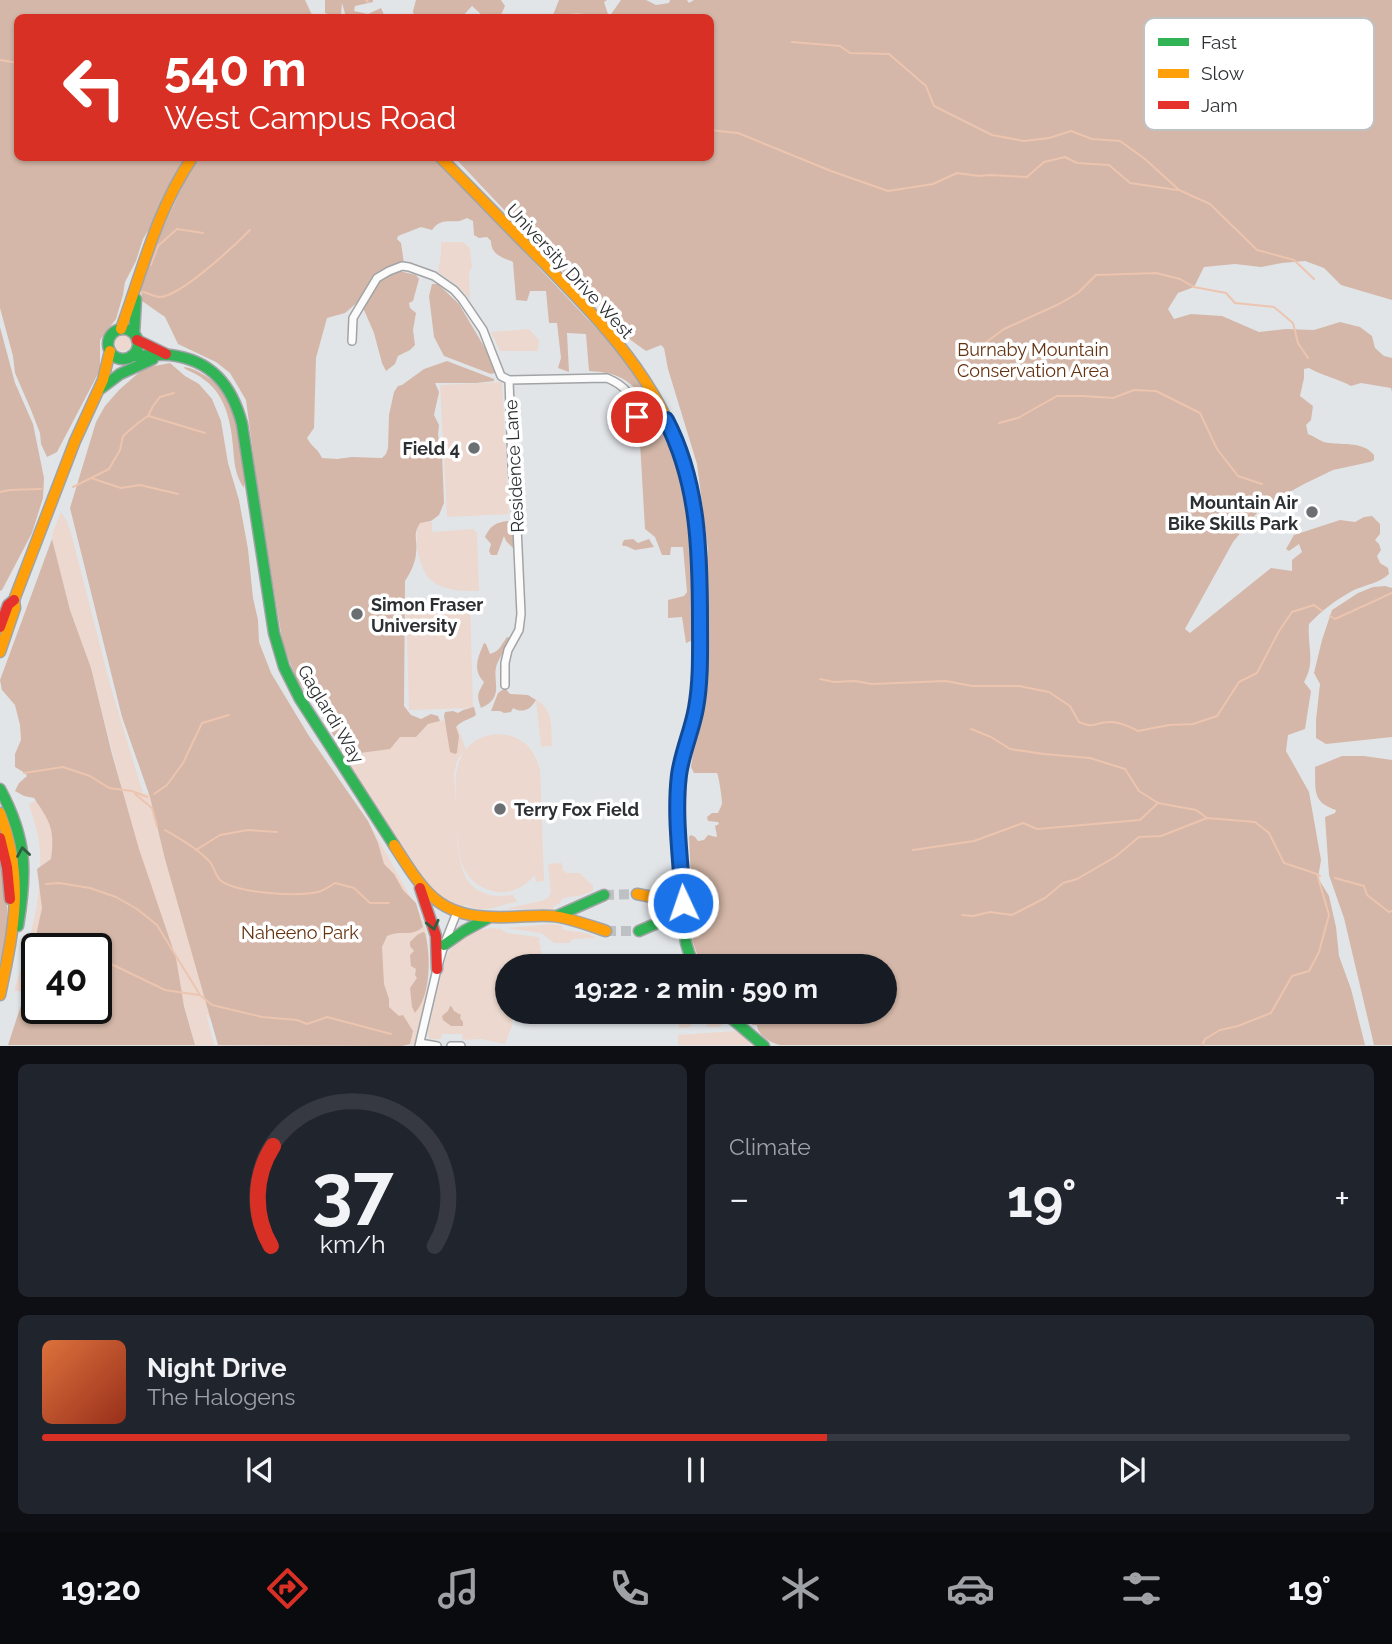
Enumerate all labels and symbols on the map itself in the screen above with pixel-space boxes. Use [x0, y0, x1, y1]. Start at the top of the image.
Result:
legend [1144, 18, 1374, 130]
text: Fast [1201, 31, 1237, 53]
text: Slow [1201, 62, 1245, 84]
text: Jam [1201, 94, 1238, 116]
street label: University Drive West [502, 199, 638, 343]
park label: Burnaby Mountain Conservation Area [957, 339, 1109, 381]
pin [607, 387, 667, 447]
street label: Residence Lane [500, 399, 528, 533]
place label: Field 4 [402, 438, 460, 459]
marker: Field 4 [466, 440, 482, 456]
place label: Mountain Air Bike Skills Park [1168, 492, 1299, 534]
marker: Mountain Air Bike Skills Park [1304, 504, 1320, 520]
place label: Simon Fraser University [371, 594, 483, 636]
marker: Simon Fraser University [349, 606, 365, 622]
street label: Gaglardi Way [293, 661, 369, 767]
place label: Terry Fox Field [514, 799, 639, 820]
marker: Terry Fox Field [492, 801, 508, 817]
one-way arrow [16, 846, 31, 858]
position arrow [646, 866, 720, 940]
one-way arrow [425, 919, 439, 931]
park label: Naheeno Park [241, 922, 359, 943]
speed limit sign: 40 [21, 933, 112, 1024]

